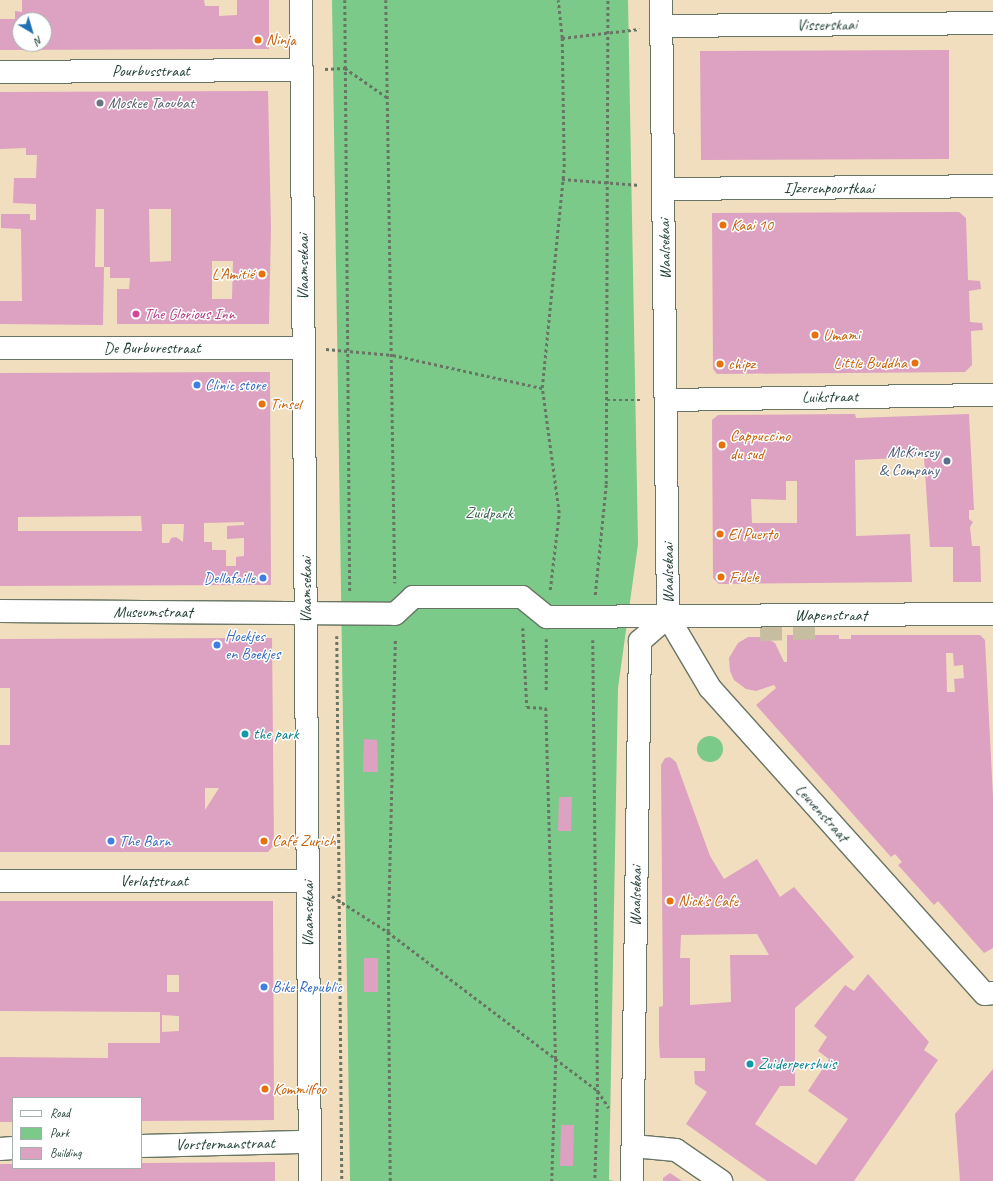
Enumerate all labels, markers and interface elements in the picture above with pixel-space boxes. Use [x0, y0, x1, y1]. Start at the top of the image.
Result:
north arrow [12, 12, 52, 52]
street label: Visserskaai [797, 15, 857, 35]
place label: Ninja [266, 30, 296, 50]
text: N [32, 33, 46, 48]
marker: Ninja [253, 35, 263, 45]
street label: Pourbusstraat [112, 61, 190, 81]
place label: Moskee Taoubat [108, 93, 194, 113]
marker: Moskee Taoubat [95, 98, 105, 108]
street label: IJzerenpoortkaai [784, 178, 874, 198]
place label: Kaai 10 [731, 215, 773, 235]
street label: Waalsekaai [655, 219, 675, 279]
marker: Kaai 10 [718, 220, 728, 230]
street label: Vlaamsekaai [293, 234, 313, 300]
place label: L’Amitié [212, 264, 254, 284]
marker: L’Amitié [257, 269, 267, 279]
place label: The Glorious Inn [144, 304, 235, 324]
marker: The Glorious Inn [131, 309, 141, 319]
place label: Umami [823, 325, 860, 345]
marker: Umami [810, 330, 820, 340]
street label: De Burburestraat [103, 338, 201, 358]
place label: Little Buddha [834, 353, 907, 373]
place label: chipz [728, 354, 755, 374]
marker: Little Buddha [910, 358, 920, 368]
marker: chipz [715, 359, 725, 369]
place label: Clinic store [205, 375, 266, 395]
marker: Clinic store [192, 380, 202, 390]
street label: Luikstraat [802, 387, 858, 407]
place label: Tinsel [270, 394, 301, 414]
marker: Tinsel [257, 399, 267, 409]
place label: Cappuccino du sud [730, 426, 790, 464]
marker: Cappuccino du sud [717, 440, 727, 450]
place label: McKinsey & Company [879, 442, 939, 480]
marker: McKinsey & Company [942, 456, 952, 466]
park label: Zuidpark [465, 503, 513, 523]
place label: El Puerto [728, 524, 778, 544]
marker: El Puerto [715, 529, 725, 539]
street label: Waalsekaai [658, 543, 678, 603]
street label: Vlaamsekaai [296, 557, 316, 623]
place label: Fidele [729, 567, 759, 587]
place label: Dellafaille [204, 568, 255, 588]
marker: Fidele [716, 572, 726, 582]
marker: Dellafaille [258, 573, 268, 583]
street label: Museumstraat [114, 602, 192, 622]
street label: Wapenstraat [795, 605, 867, 625]
place label: Hoekjes en Boekjes [225, 626, 280, 664]
marker: Hoekjes en Boekjes [212, 640, 222, 650]
place label: the park [253, 724, 299, 744]
marker: the park [240, 729, 250, 739]
street label: Leuvenstraat [791, 780, 853, 846]
place label: The Barn [119, 831, 171, 851]
place label: Café Zurich [272, 831, 336, 851]
marker: The Barn [106, 836, 116, 846]
marker: Café Zurich [259, 836, 269, 846]
street label: Waalsekaai [626, 866, 646, 926]
street label: Verlatstraat [120, 871, 188, 891]
street label: Vlaamsekaai [298, 881, 318, 947]
place label: Nick's Cafe [678, 891, 738, 911]
marker: Nick's Cafe [665, 896, 675, 906]
place label: Bike Republic [272, 977, 342, 997]
marker: Bike Republic [259, 982, 269, 992]
place label: Zuiderpershuis [758, 1054, 836, 1074]
marker: Zuiderpershuis [745, 1059, 755, 1069]
place label: Kommilfoo [273, 1079, 326, 1099]
marker: Kommilfoo [260, 1084, 270, 1094]
legend [12, 1097, 142, 1169]
text: Road [50, 1105, 70, 1121]
text: Park [50, 1125, 69, 1141]
street label: Vorstermanstraat [175, 1134, 275, 1154]
text: Building [50, 1145, 82, 1161]

